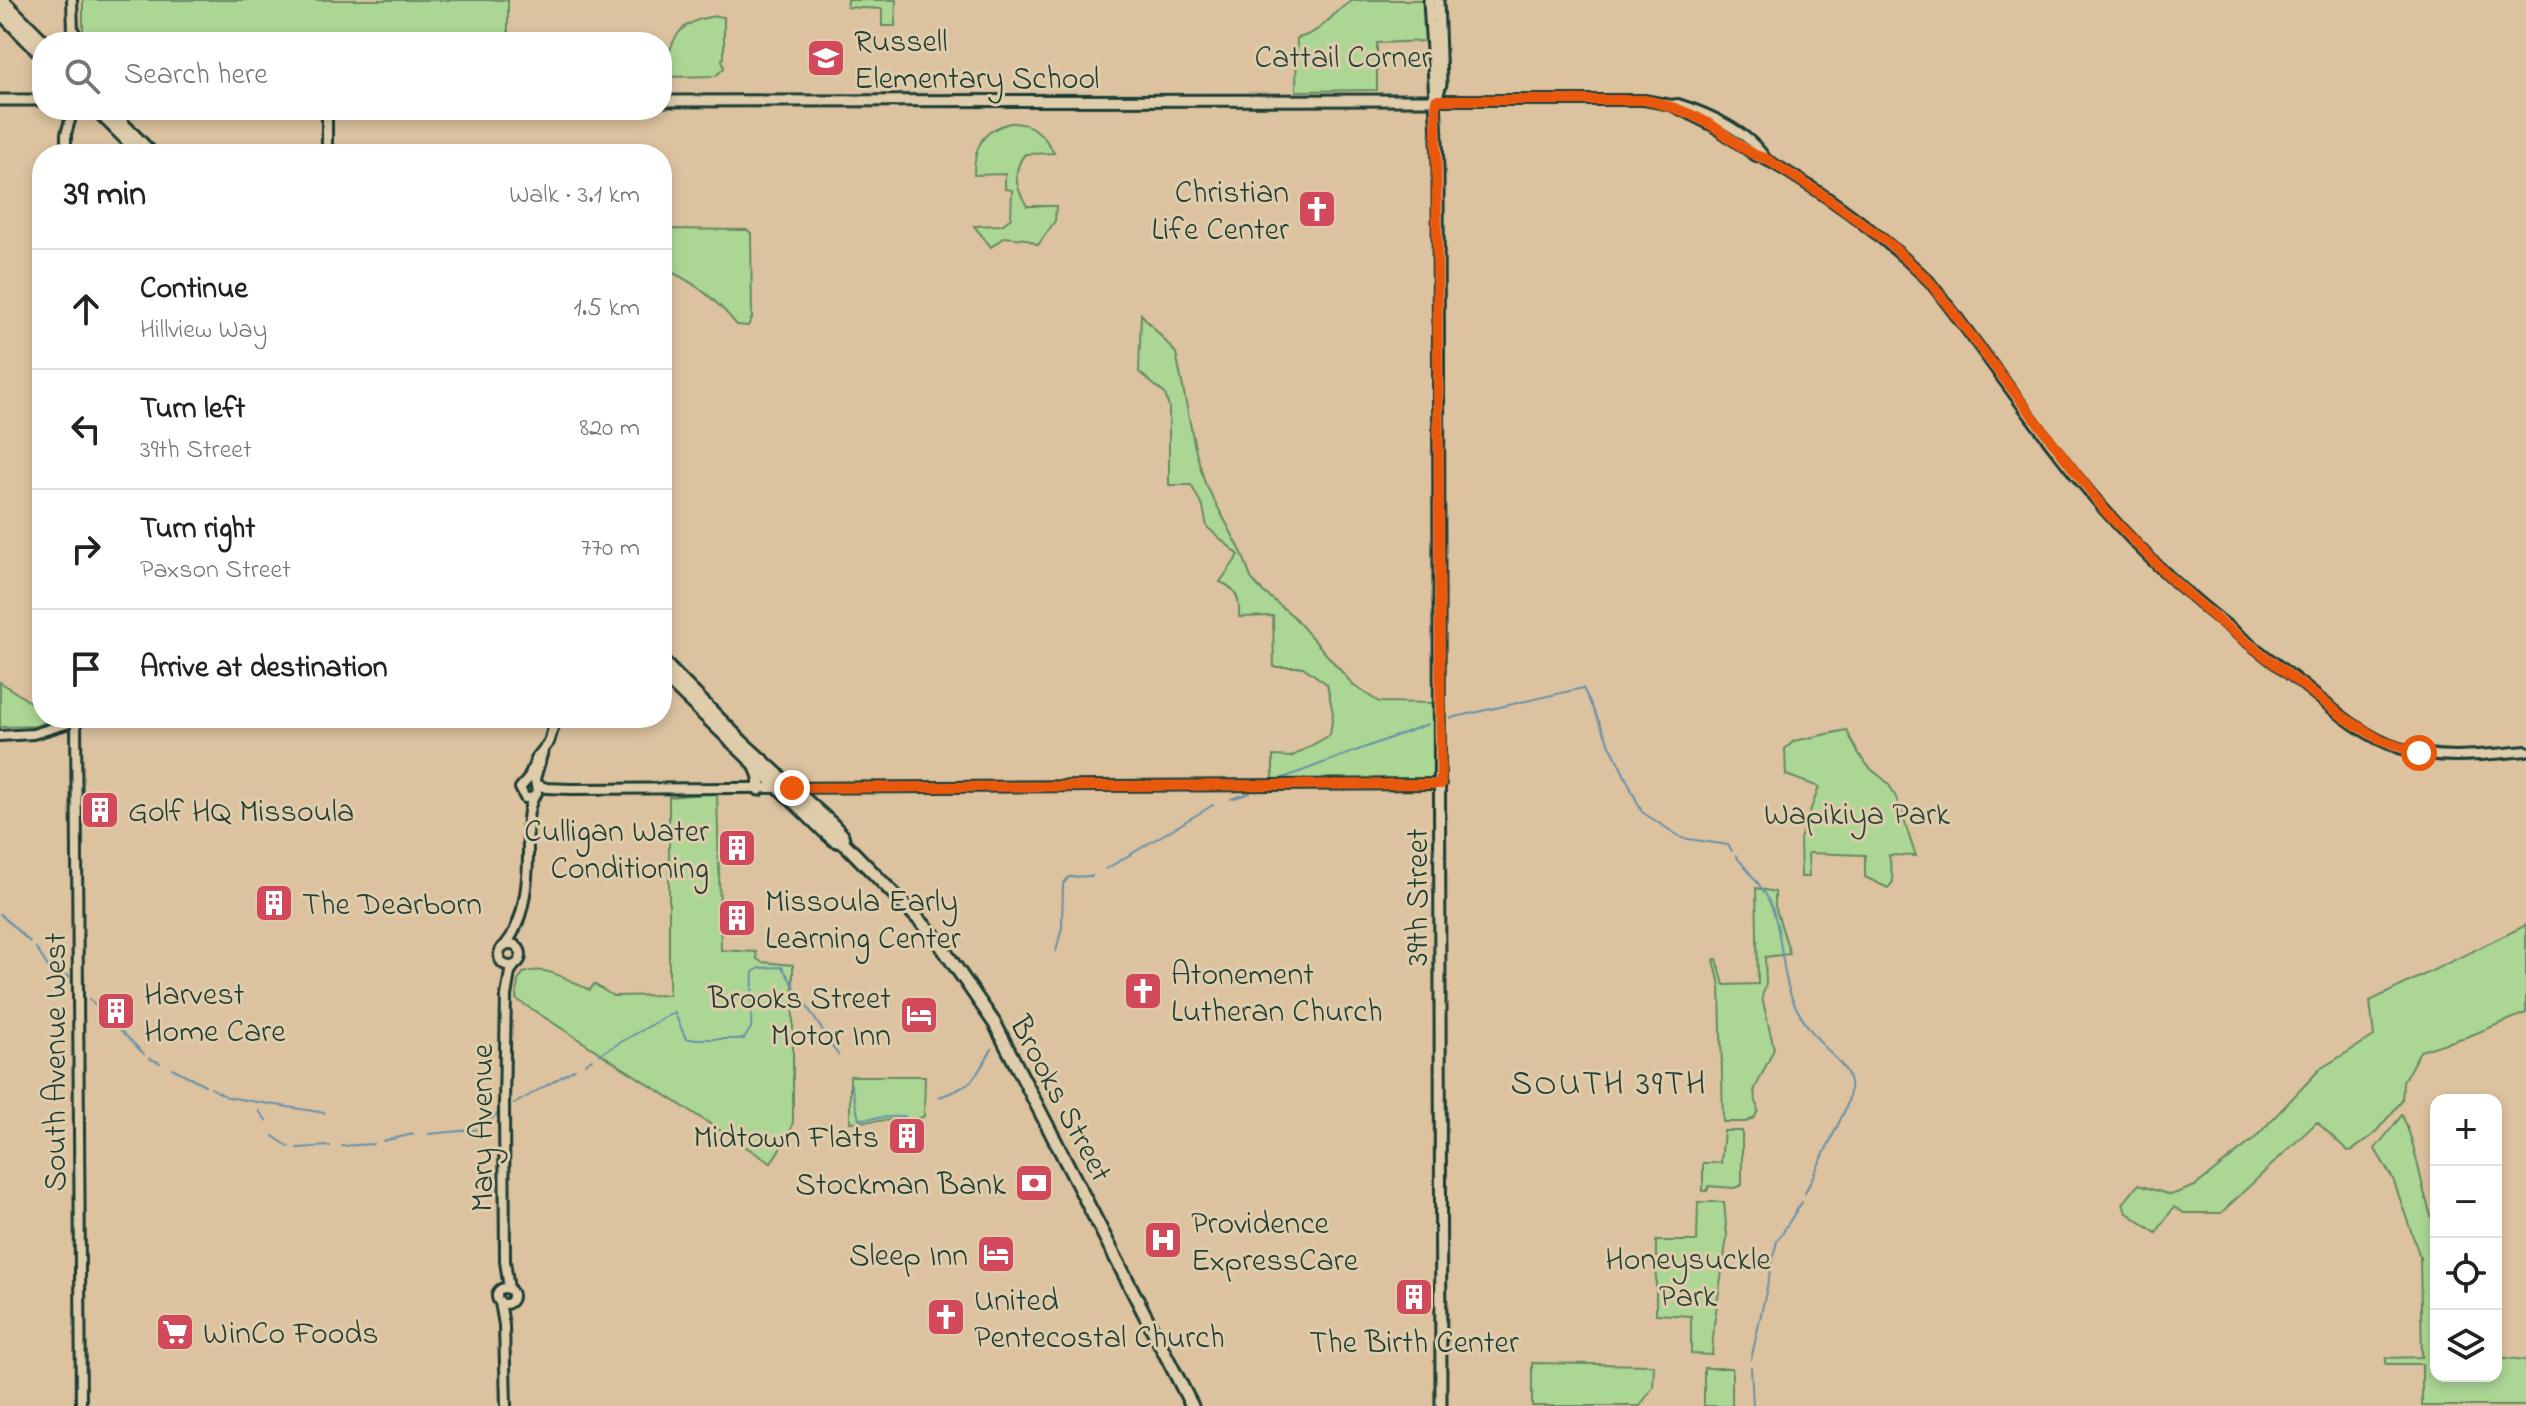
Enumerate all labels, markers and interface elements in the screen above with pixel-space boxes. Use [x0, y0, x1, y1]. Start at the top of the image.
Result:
place label: Russell Elementary School [854, 20, 1099, 104]
search box [32, 32, 672, 120]
park label: Cattail Corner [1255, 36, 1432, 83]
school or university icon: Russell Elementary School [805, 37, 847, 79]
icon: search [60, 54, 104, 98]
text: Search here [124, 54, 268, 98]
text: 39 min [64, 171, 146, 221]
place label: Christian Life Center [1152, 171, 1289, 255]
text: Walk · 3.1 km [509, 177, 640, 215]
church icon: Christian Life Center [1296, 188, 1338, 230]
text: Continue [140, 268, 248, 312]
icon: ahead [64, 287, 108, 331]
text: 1.5 km [573, 290, 640, 328]
text: Hillview Way [140, 312, 267, 350]
text: Turn left [140, 388, 245, 432]
icon: left [64, 407, 108, 451]
text: 820 m [579, 410, 640, 448]
text: 39th Street [140, 432, 252, 470]
text: Turn right [140, 508, 255, 552]
icon: right [64, 527, 108, 571]
text: 770 m [581, 530, 640, 568]
text: Paxson Street [140, 552, 291, 590]
icon: arrive [64, 647, 108, 691]
text: Arrive at destination [140, 647, 388, 691]
route start [2401, 735, 2437, 771]
route end [774, 770, 810, 806]
building icon: Golf HQ Missoula [79, 789, 121, 831]
place label: Golf HQ Missoula [128, 790, 354, 837]
park label: Wapikiya Park [1764, 793, 1951, 840]
place label: Culligan Water Conditioning [524, 810, 709, 894]
building icon: Culligan Water Conditioning [716, 827, 758, 869]
street label: 39th Street [1396, 828, 1443, 966]
place label: Missoula Early Learning Center [765, 880, 961, 964]
building icon: The Dearborn [253, 882, 295, 924]
place label: The Dearborn [302, 883, 482, 930]
building icon: Missoula Early Learning Center [716, 897, 758, 939]
street label: South Avenue West [34, 932, 81, 1192]
place label: Atonement Lutheran Church [1171, 953, 1383, 1037]
church icon: Atonement Lutheran Church [1122, 970, 1164, 1012]
place label: Harvest Home Care [144, 973, 286, 1057]
place label: Brooks Street Motor Inn [707, 977, 891, 1061]
building icon: Harvest Home Care [95, 990, 137, 1032]
hotel icon: Brooks Street Motor Inn [898, 994, 940, 1036]
street label: Brooks Street [995, 1007, 1123, 1192]
street label: Mary Avenue [461, 1043, 508, 1212]
district label: SOUTH 39TH [1511, 1061, 1707, 1111]
map controls [2430, 1094, 2502, 1382]
button: + [2430, 1094, 2502, 1166]
building icon: Midtown Flats [886, 1115, 928, 1157]
place label: Midtown Flats [693, 1116, 879, 1163]
bank icon: Stockman Bank [1013, 1162, 1055, 1204]
place label: Stockman Bank [795, 1163, 1007, 1210]
button: − [2430, 1166, 2502, 1238]
place label: Providence ExpressCare [1191, 1202, 1359, 1286]
hospital icon: Providence ExpressCare [1142, 1219, 1184, 1261]
hotel icon: Sleep Inn [975, 1233, 1017, 1275]
place label: Sleep Inn [849, 1234, 968, 1281]
park label: Honeysuckle Park [1605, 1238, 1771, 1322]
button: locate [2430, 1238, 2502, 1310]
building icon: The Birth Center [1393, 1276, 1435, 1318]
place label: United Pentecostal Church [974, 1279, 1225, 1363]
church icon: United Pentecostal Church [925, 1296, 967, 1338]
button: layers [2430, 1310, 2502, 1382]
supermarket icon: WinCo Foods [154, 1311, 196, 1353]
place label: WinCo Foods [203, 1312, 379, 1359]
place label: The Birth Center [1309, 1321, 1519, 1368]

